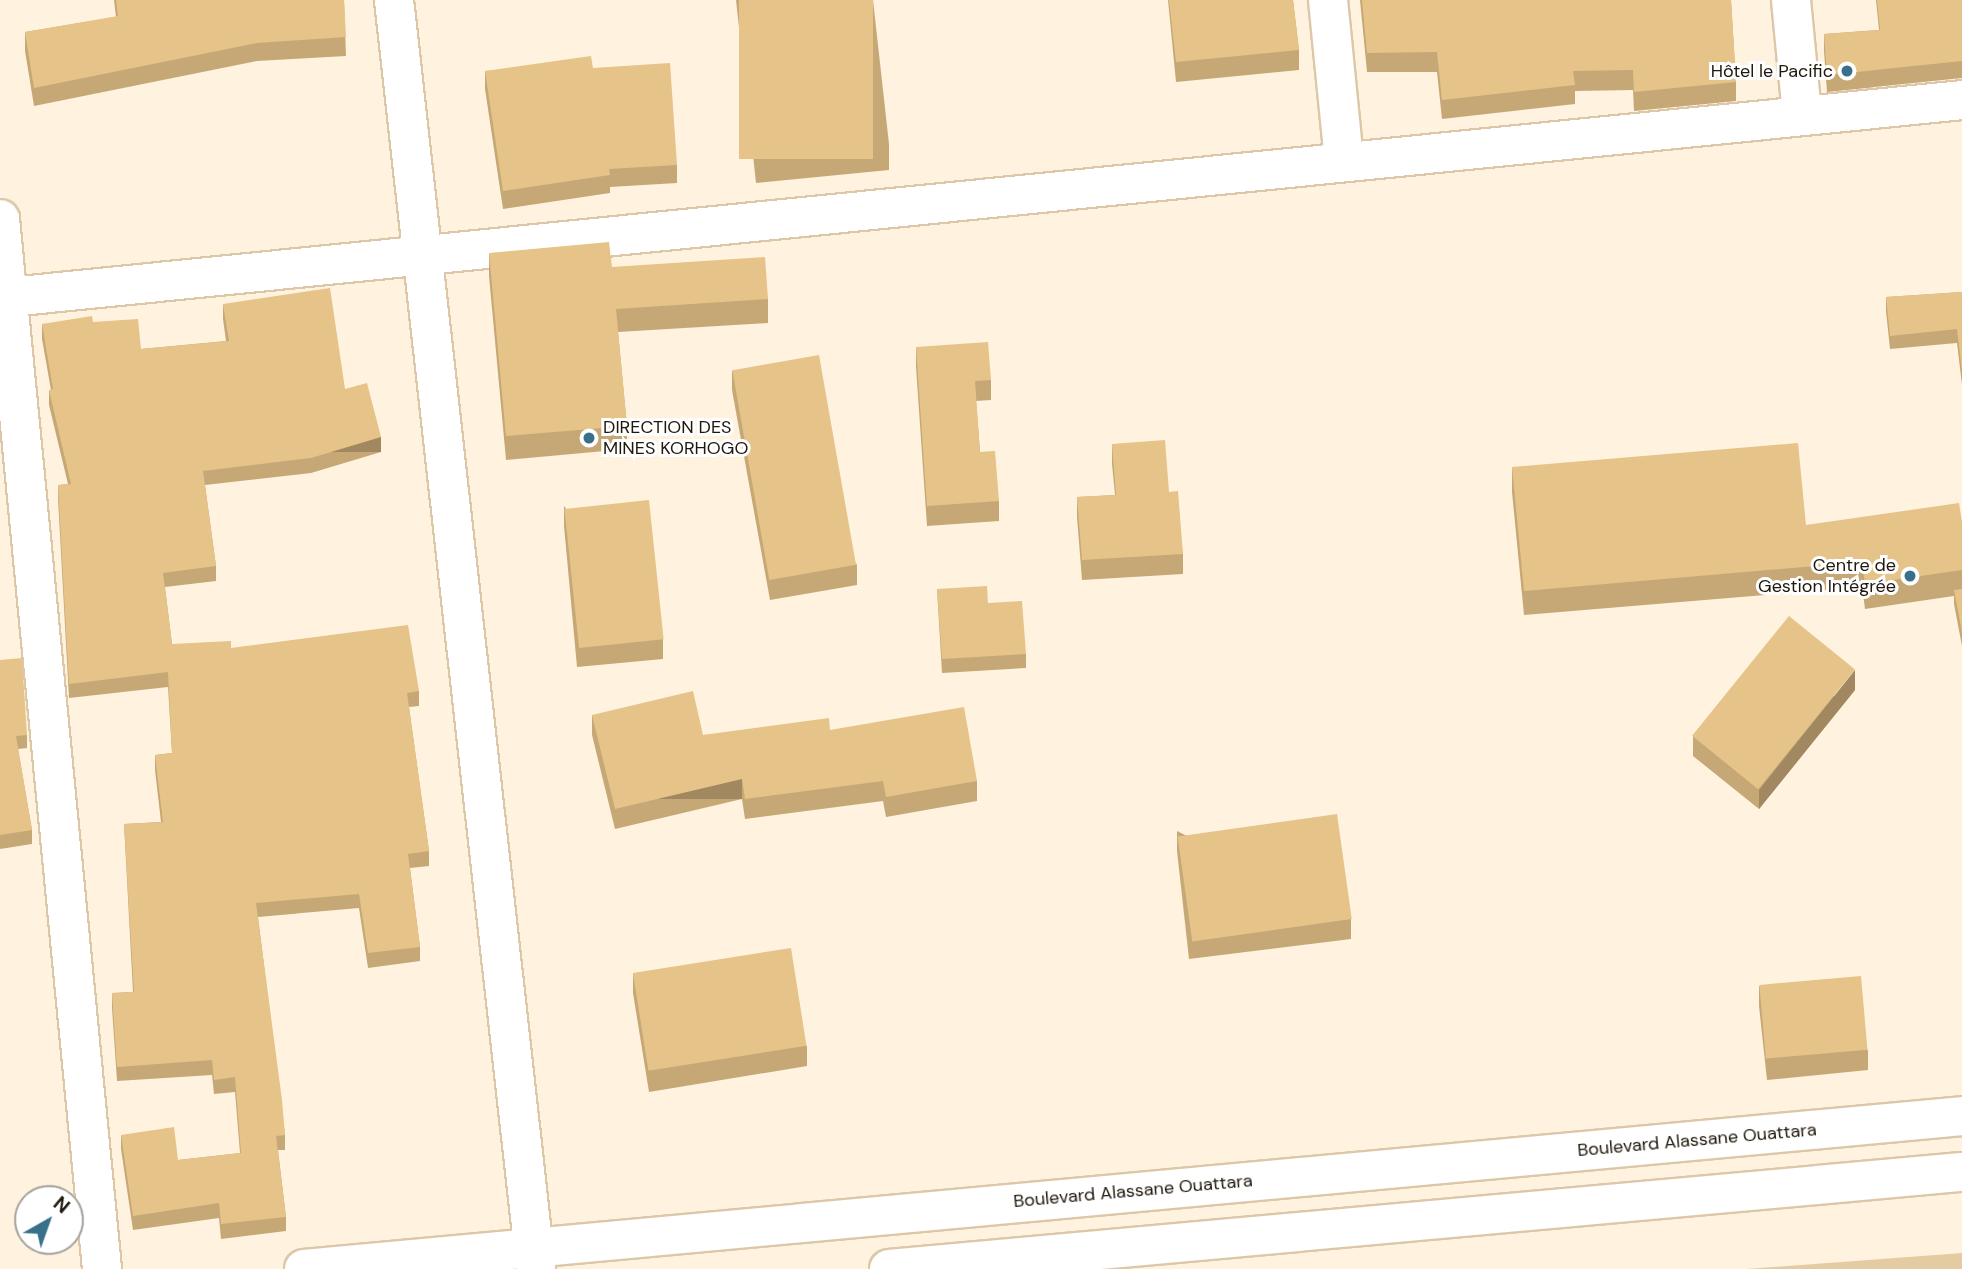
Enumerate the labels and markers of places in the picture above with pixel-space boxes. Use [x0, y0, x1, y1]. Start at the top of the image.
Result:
place label: Hôtel le Pacific [1711, 60, 1833, 82]
marker: Hôtel le Pacific [1839, 63, 1855, 79]
place label: DIRECTION DES MINES KORHOGO [603, 417, 748, 460]
marker: DIRECTION DES MINES KORHOGO [581, 430, 597, 446]
place label: Centre de Gestion Intégrée [1758, 555, 1896, 598]
marker: Centre de Gestion Intégrée [1902, 568, 1918, 584]

